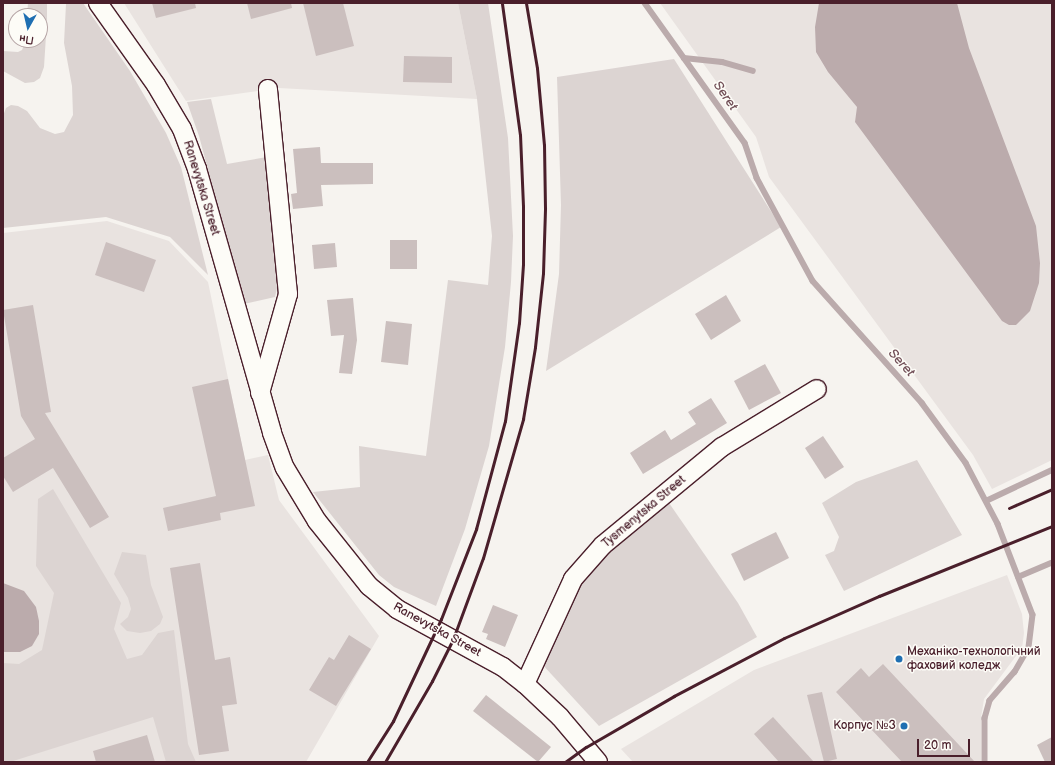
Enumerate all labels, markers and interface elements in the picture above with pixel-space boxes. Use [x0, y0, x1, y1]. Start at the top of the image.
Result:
north arrow [8, 8, 48, 48]
text: Пн [18, 32, 35, 47]
water label: Seret [709, 78, 741, 114]
street label: Ranevytska Street [180, 139, 222, 237]
water label: Seret [884, 346, 918, 380]
street label: Tysmenytska Street [599, 473, 689, 551]
street label: Ranevytska Street [390, 600, 484, 660]
place label: Механіко-технологічний фаховий коледж [907, 645, 1041, 673]
marker: Механіко-технологічний фаховий коледж [894, 654, 904, 664]
place label: Корпус №3 [833, 719, 896, 733]
marker: Корпус №3 [899, 721, 909, 731]
scale bar [919, 731, 972, 757]
text: 20 m [924, 738, 951, 753]

